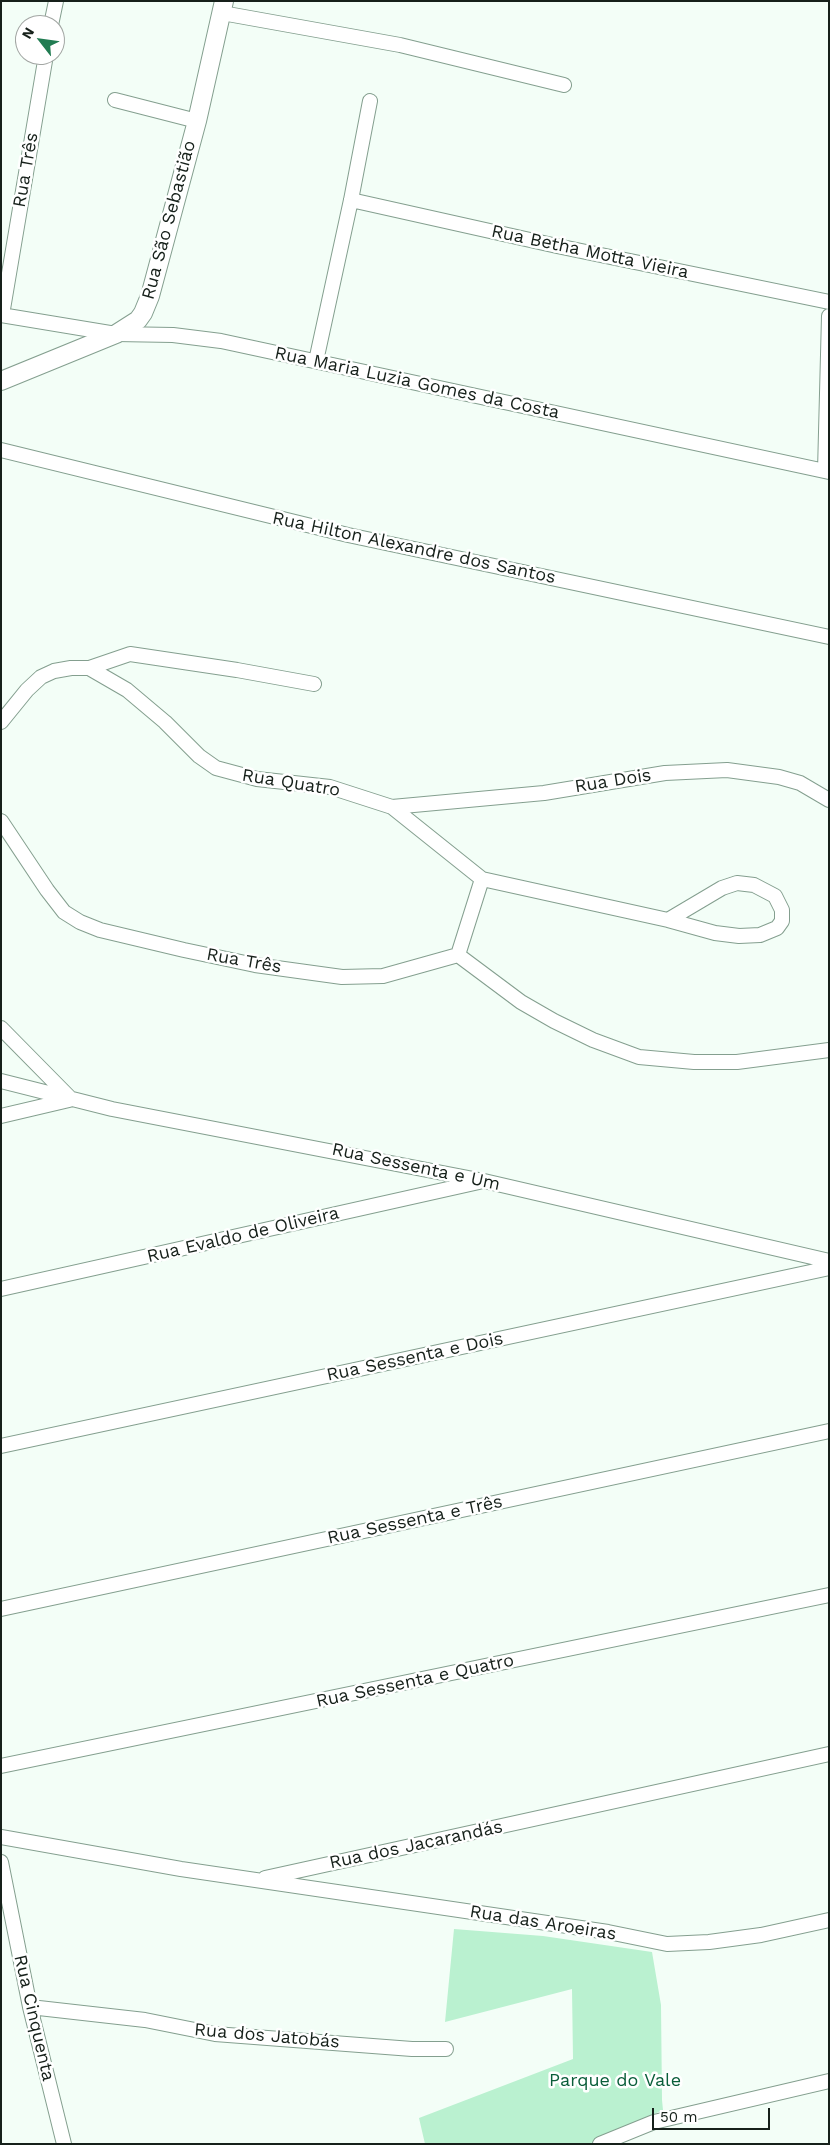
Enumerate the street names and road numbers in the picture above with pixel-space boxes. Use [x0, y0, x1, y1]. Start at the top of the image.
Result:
street label: Rua Três [9, 131, 43, 209]
street label: Rua São Sebastião [137, 138, 201, 302]
street label: Rua Betha Motta Vieira [489, 221, 691, 283]
street label: Rua Maria Luzia Gomes da Costa [273, 342, 561, 424]
street label: Rua Hilton Alexandre dos Santos [270, 507, 558, 589]
street label: Rua Dois [573, 764, 653, 798]
street label: Rua Quatro [240, 765, 342, 801]
street label: Rua Três [205, 944, 283, 978]
street label: Rua Sessenta e Um [330, 1139, 502, 1195]
street label: Rua Evaldo de Oliveira [145, 1202, 341, 1268]
street label: Rua Sessenta e Dois [325, 1328, 505, 1386]
street label: Rua Sessenta e Três [325, 1491, 505, 1549]
street label: Rua Sessenta e Quatro [314, 1649, 516, 1713]
street label: Rua dos Jacarandás [327, 1816, 505, 1874]
street label: Rua das Aroeiras [468, 1901, 618, 1945]
street label: Rua Cinquenta [9, 1953, 59, 2083]
street label: Rua dos Jatobás [193, 2019, 341, 2053]

